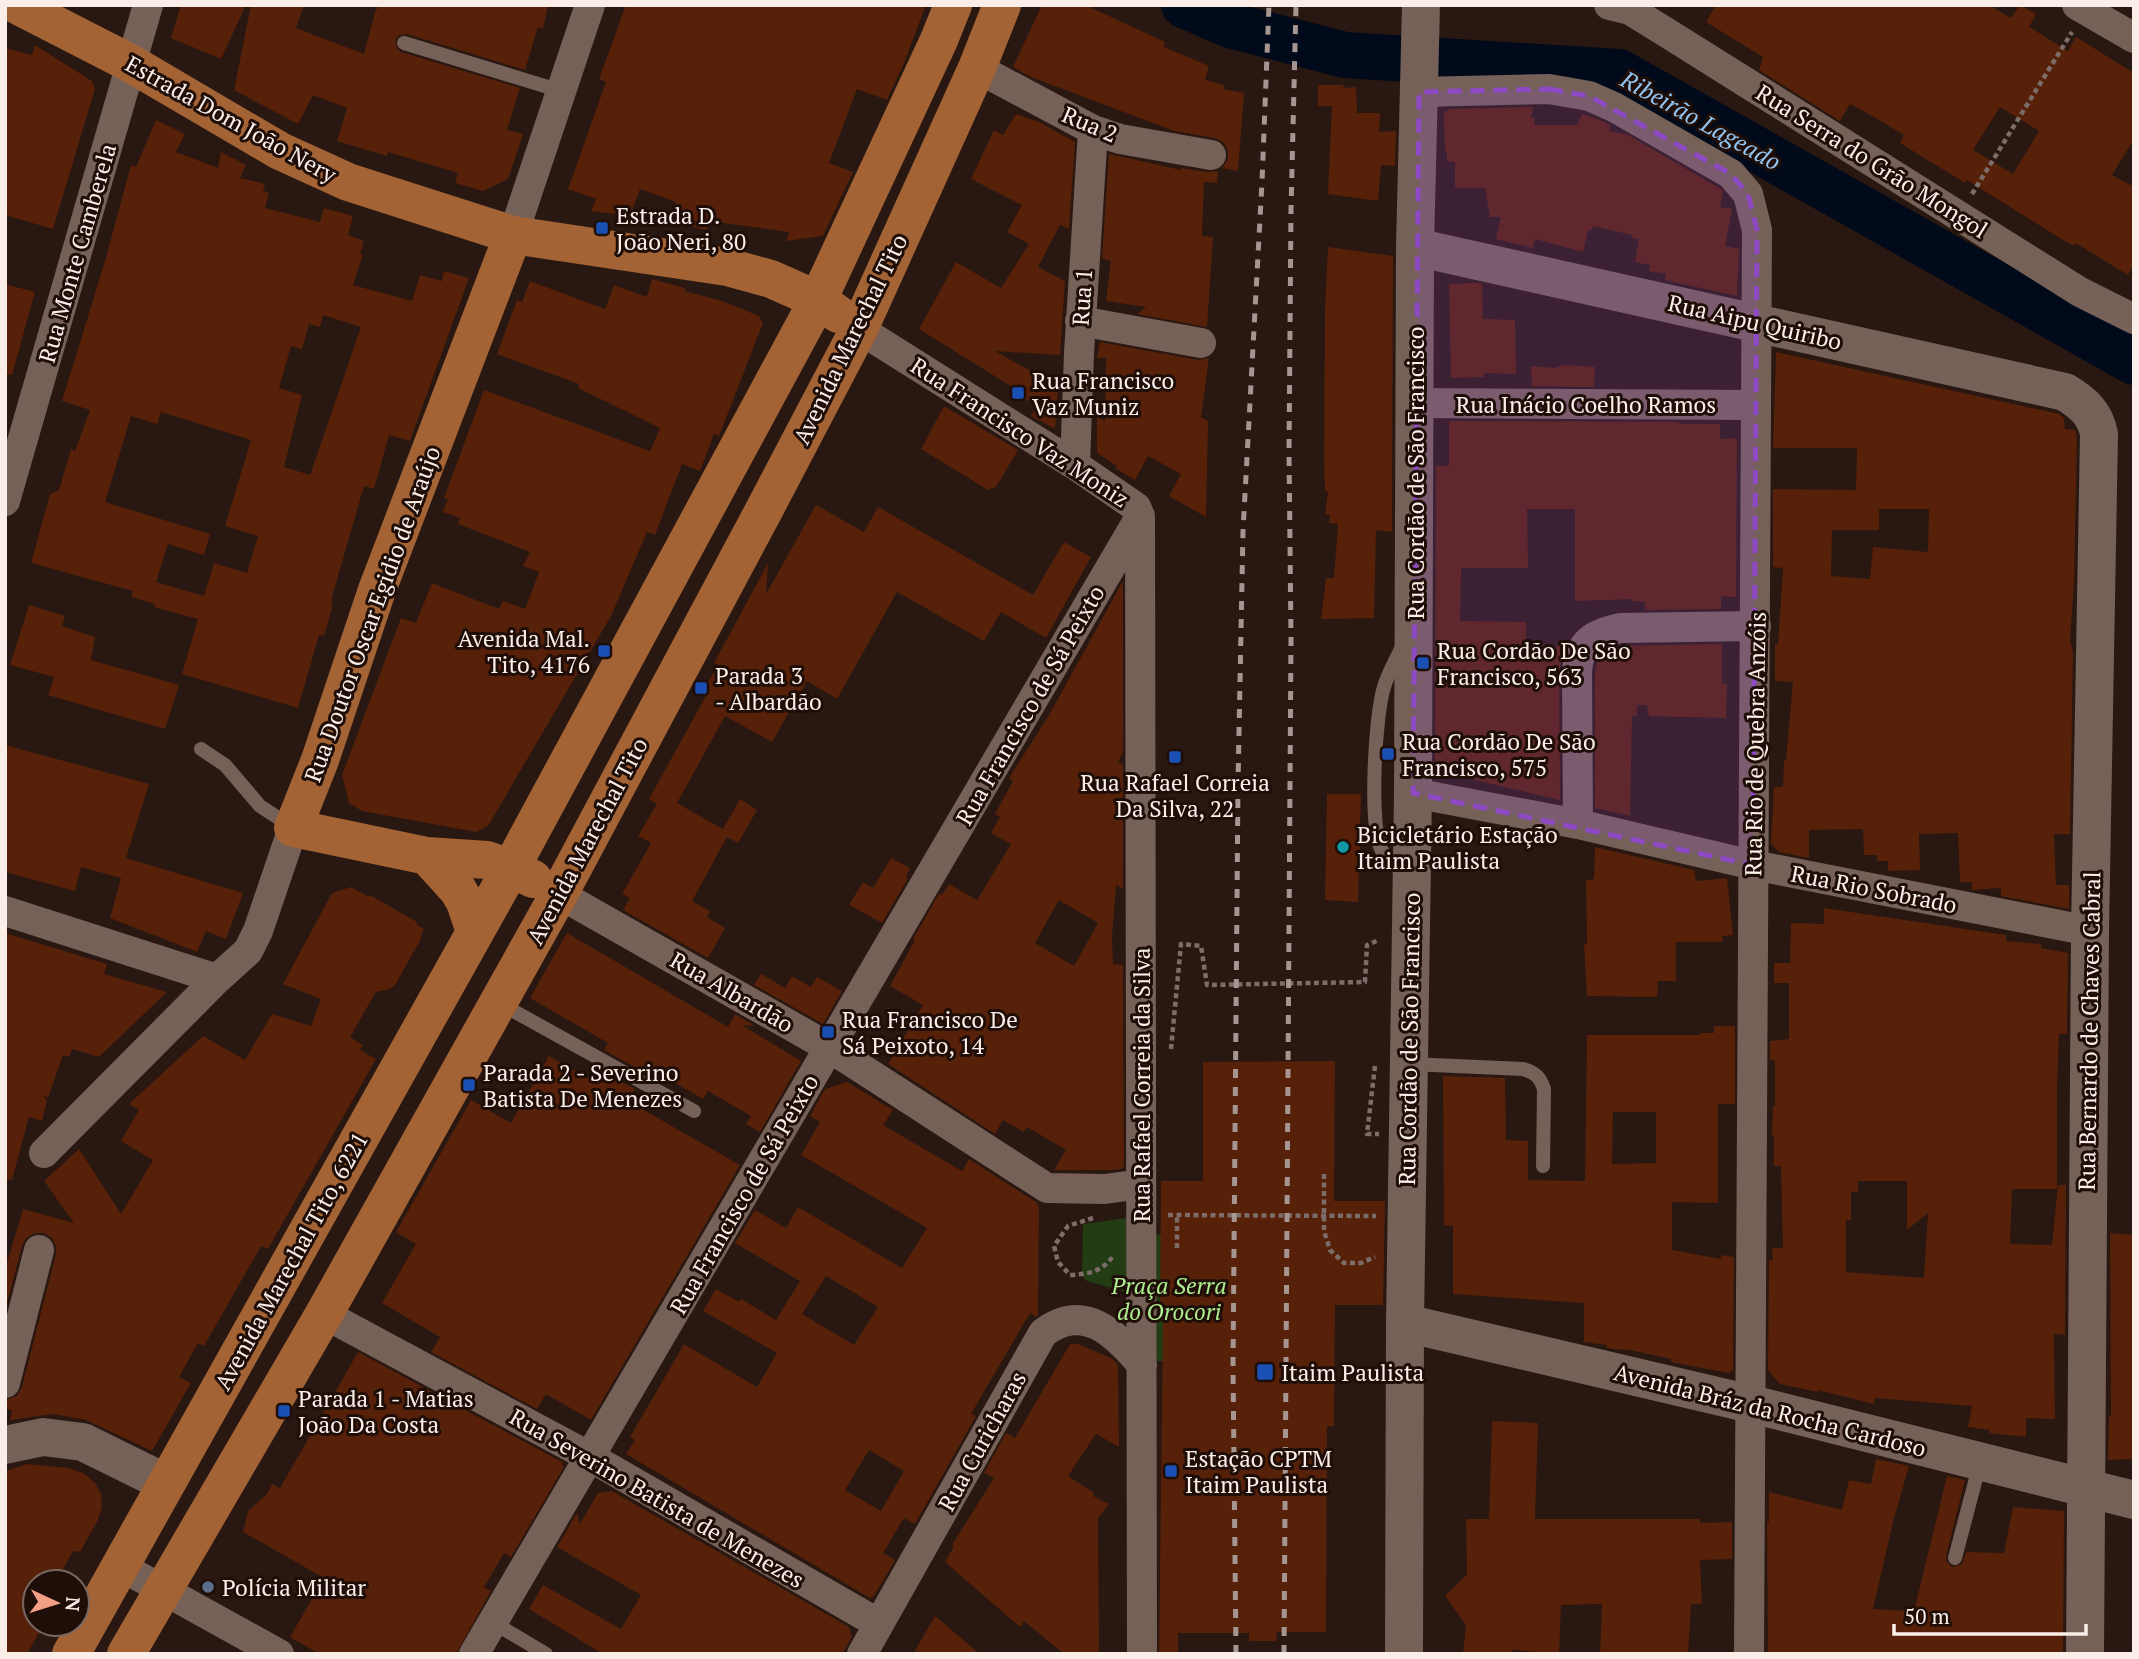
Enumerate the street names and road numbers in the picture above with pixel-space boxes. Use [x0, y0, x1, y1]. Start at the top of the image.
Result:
street label: Estrada Dom João Nery [120, 48, 342, 190]
street label: Rua Serra do Grão Mongol [1750, 77, 1994, 245]
street label: Rua 2 [1058, 99, 1122, 149]
street label: Rua Monte Camberela [31, 140, 123, 366]
street label: Avenida Marechal Tito [786, 229, 914, 449]
street label: Rua 1 [1065, 267, 1099, 327]
street label: Rua Aipu Quiribo [1665, 287, 1845, 357]
street label: Rua Cordão de São Francisco [1400, 327, 1431, 619]
street label: Rua Francisco Vaz Moniz [905, 350, 1135, 514]
street label: Rua Inácio Coelho Ramos [1456, 389, 1716, 420]
street label: Rua Doutor Oscar Egidio de Araújo [297, 442, 447, 786]
street label: Rua Francisco de Sá Peixto [949, 579, 1111, 831]
street label: Rua Rio de Quebra Anzóis [1737, 611, 1773, 877]
street label: Avenida Marechal Tito [519, 732, 655, 950]
street label: Rua Rio Sobrado [1788, 858, 1960, 920]
street label: Rua Bernardo de Chaves Cabral [2071, 871, 2107, 1191]
street label: Rua Cordão de São Francisco [1391, 892, 1427, 1186]
street label: Rua Albardão [665, 944, 799, 1040]
street label: Rua Rafael Correia da Silva [1126, 947, 1157, 1222]
street label: Rua Francisco de Sá Peixto [663, 1068, 825, 1320]
street label: Avenida Marechal Tito, 6221 [207, 1127, 375, 1395]
street label: Avenida Bráz da Rocha Cardoso [1611, 1356, 1929, 1464]
street label: Rua Curicharas [931, 1366, 1033, 1516]
street label: Rua Severino Batista de Menezes [504, 1401, 810, 1595]

